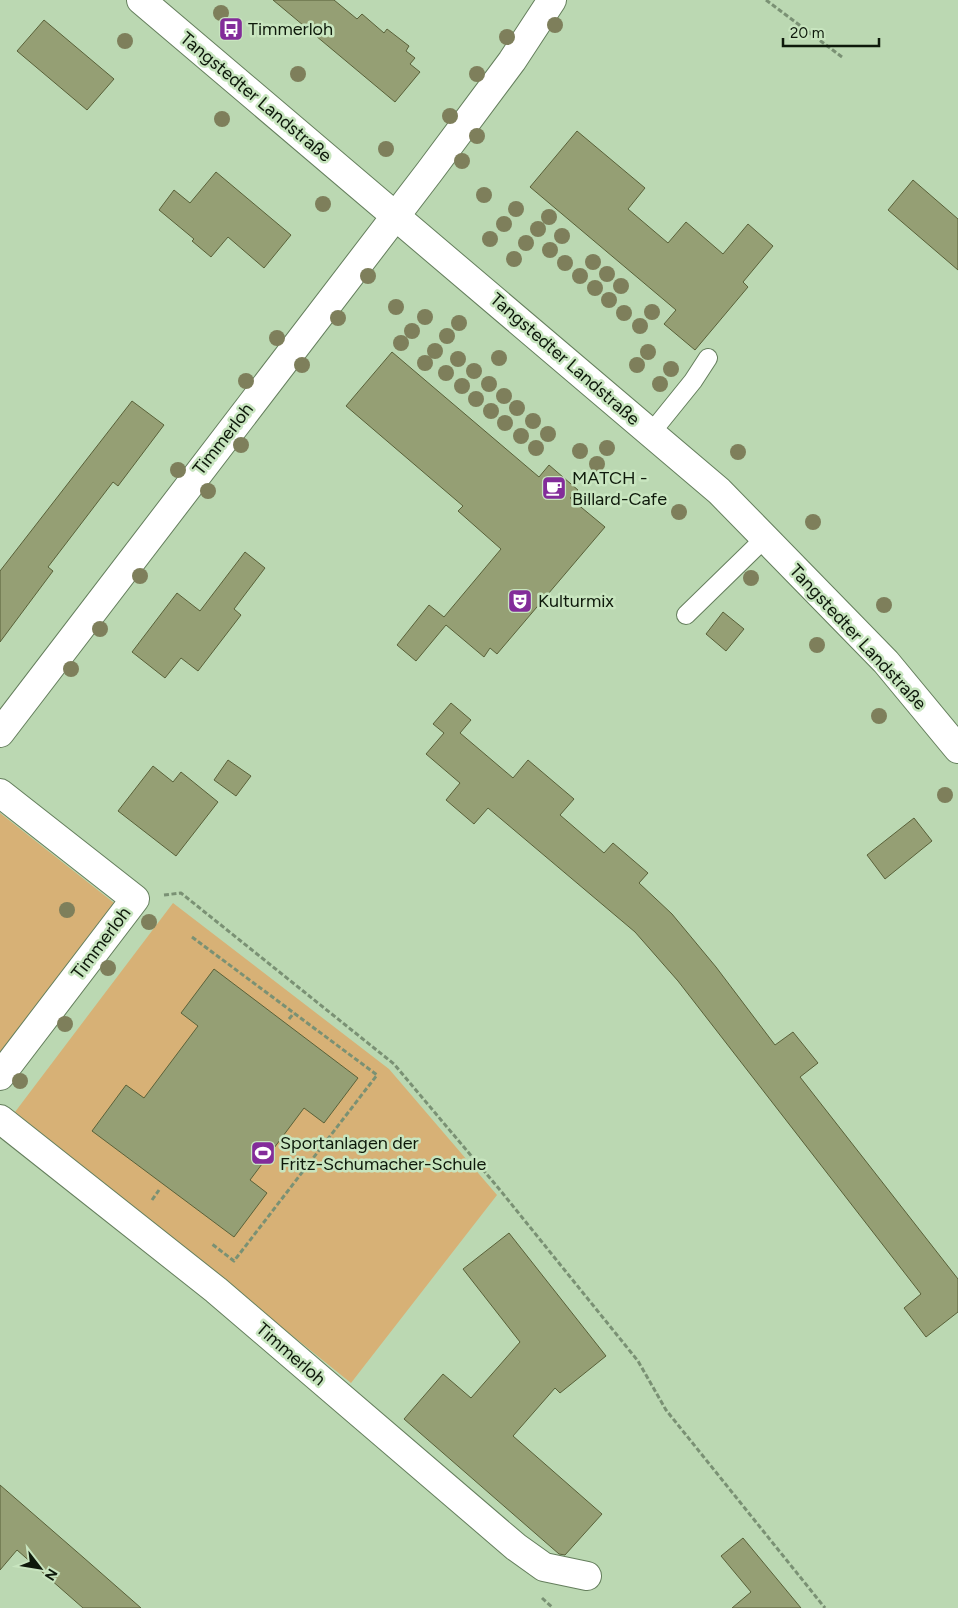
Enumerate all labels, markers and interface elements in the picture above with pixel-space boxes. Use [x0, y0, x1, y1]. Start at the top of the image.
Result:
scale bar [783, 15, 879, 47]
bus stop icon: Timmerloh [218, 16, 244, 42]
place label: Timmerloh [248, 18, 333, 40]
text: 20 m [790, 24, 824, 42]
street label: Tangstedter Landstraße [176, 27, 336, 167]
street label: Tangstedter Landstraße [486, 288, 644, 430]
street label: Timmerloh [188, 399, 258, 479]
place label: MATCH - Billard-Cafe [572, 467, 667, 510]
cafe icon: MATCH - Billard-Cafe [541, 475, 567, 501]
street label: Tangstedter Landstraße [785, 560, 931, 714]
theatre icon: Kulturmix [507, 588, 533, 614]
place label: Kulturmix [538, 590, 614, 612]
street label: Timmerloh [67, 902, 135, 984]
place label: Sportanlagen der Fritz-Schumacher-Schule [280, 1132, 486, 1175]
sports icon: Sportanlagen der Fritz-Schumacher-Schule [250, 1140, 276, 1166]
street label: Timmerloh [252, 1318, 330, 1390]
north arrow [15, 1543, 65, 1593]
text: N [41, 1565, 61, 1583]

